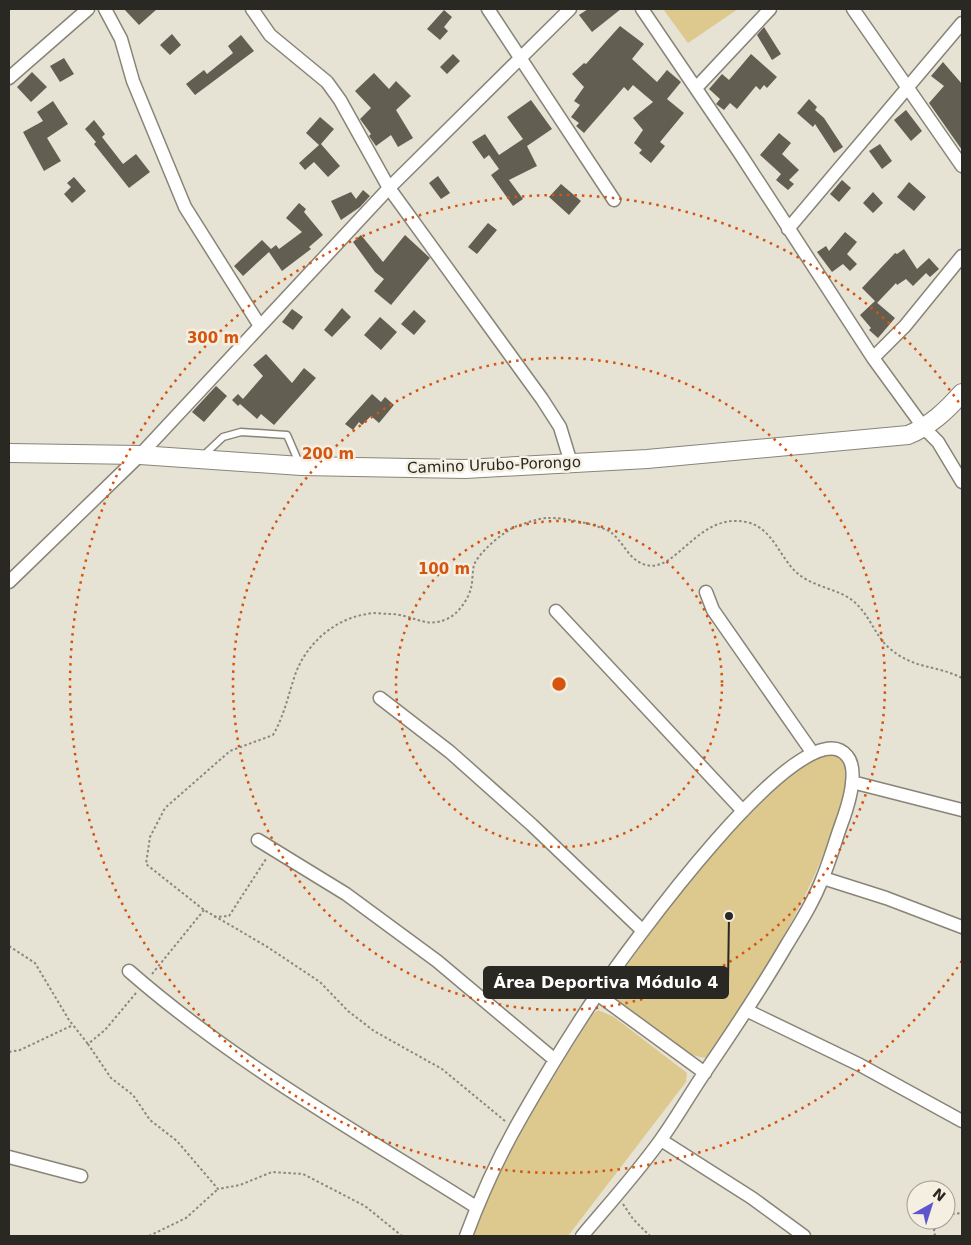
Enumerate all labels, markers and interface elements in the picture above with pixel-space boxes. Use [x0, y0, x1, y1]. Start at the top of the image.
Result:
text: 300 m [187, 329, 239, 347]
text: 200 m [302, 445, 354, 463]
street label: Camino Urubo-Porongo [407, 453, 581, 477]
text: 100 m [418, 560, 470, 578]
centre of rings [550, 675, 568, 693]
callout: Área Deportiva Módulo 4 [484, 967, 728, 998]
text: Área Deportiva Módulo 4 [494, 973, 718, 992]
north arrow [906, 1180, 956, 1230]
text: N [930, 1185, 949, 1205]

